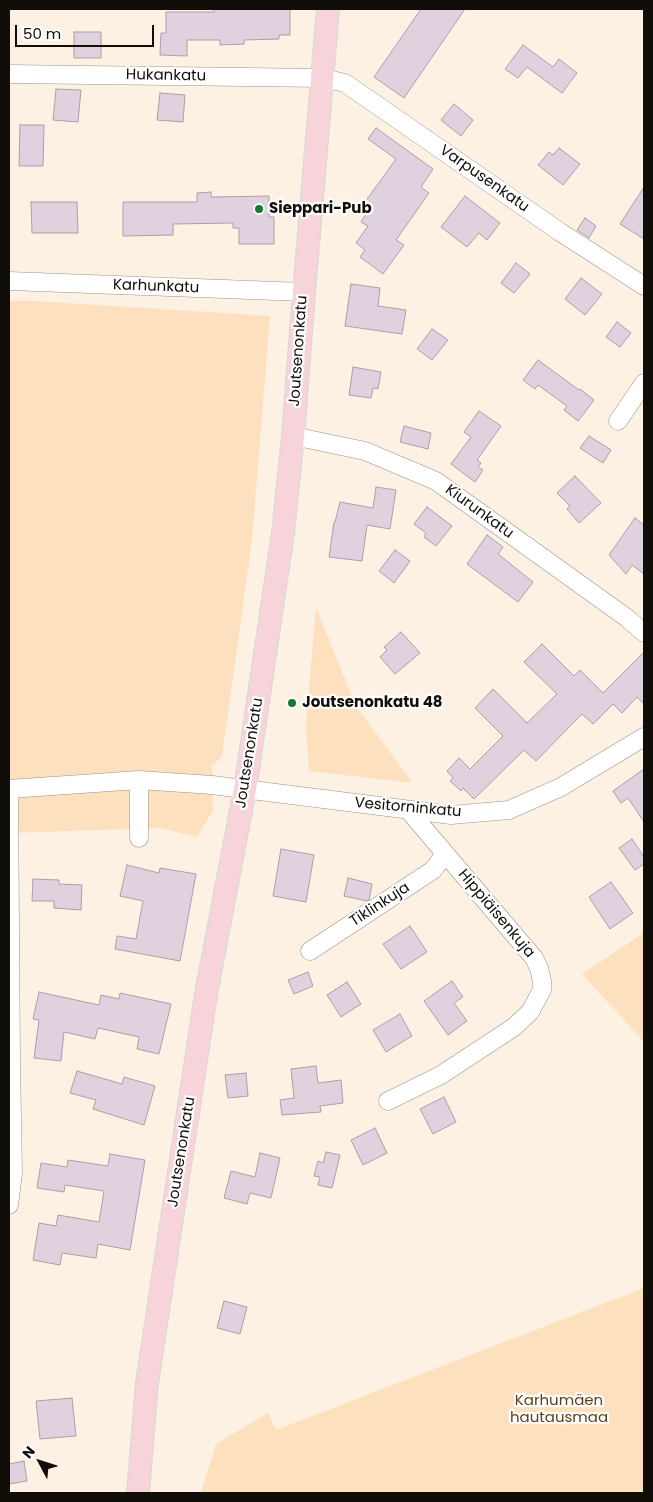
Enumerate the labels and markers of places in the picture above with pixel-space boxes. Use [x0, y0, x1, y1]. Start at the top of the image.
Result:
place label: Sieppari-Pub [269, 200, 372, 218]
marker: Sieppari-Pub [253, 203, 265, 215]
place label: Joutsenonkatu 48 [302, 694, 443, 712]
marker: Joutsenonkatu 48 [286, 697, 298, 709]

